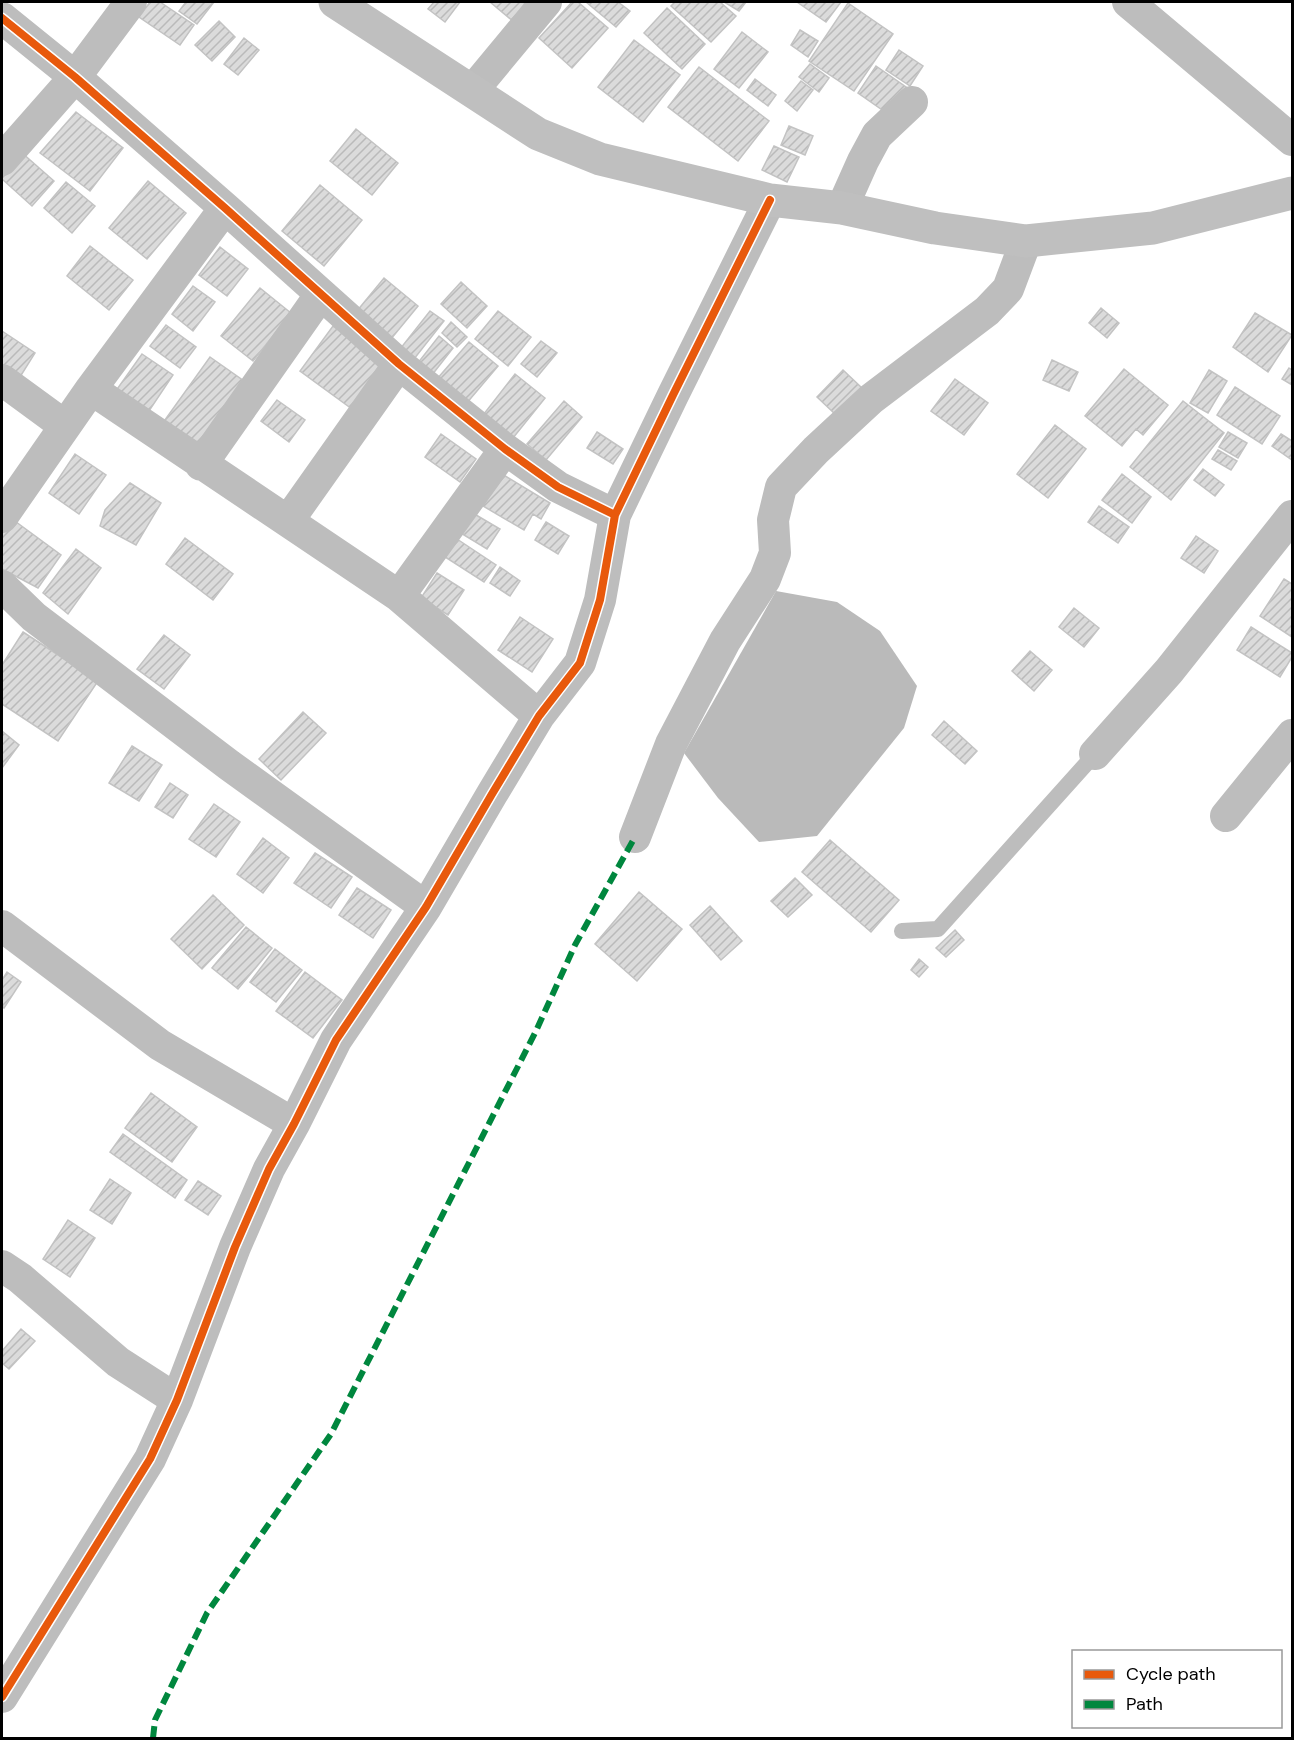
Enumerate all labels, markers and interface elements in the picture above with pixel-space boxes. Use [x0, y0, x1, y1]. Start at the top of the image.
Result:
legend [1072, 1650, 1282, 1728]
text: Cycle path [1126, 1662, 1216, 1686]
text: Path [1126, 1692, 1163, 1716]

